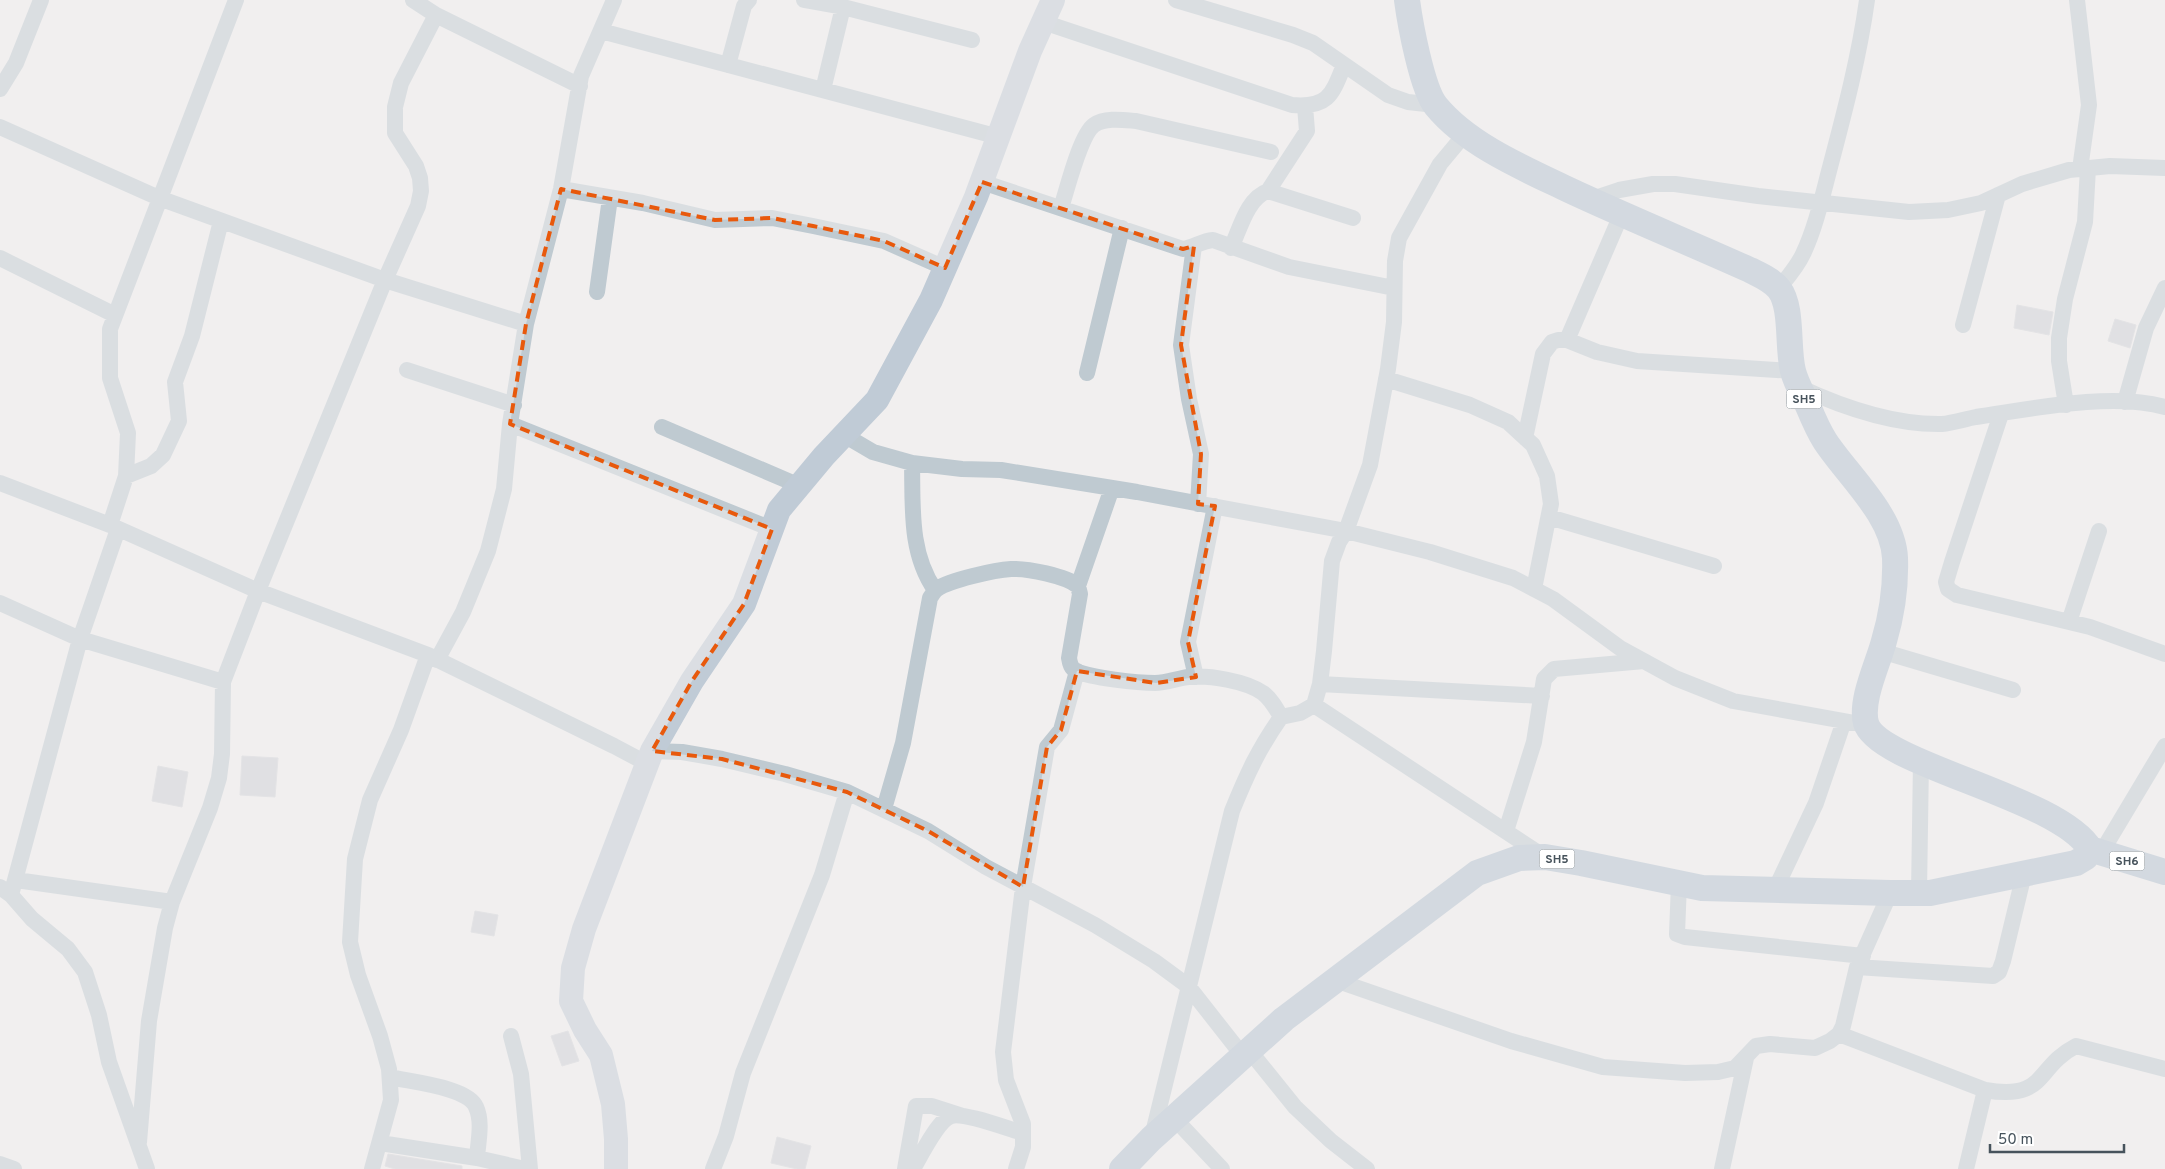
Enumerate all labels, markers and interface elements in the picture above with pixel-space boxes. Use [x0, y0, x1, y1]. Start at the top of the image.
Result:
road number: SH5 [1786, 389, 1822, 408]
road number: SH5 [1540, 850, 1574, 869]
road number: SH6 [2110, 851, 2144, 870]
scale bar [1990, 1122, 2124, 1154]
text: 50 m [1998, 1131, 2033, 1150]

